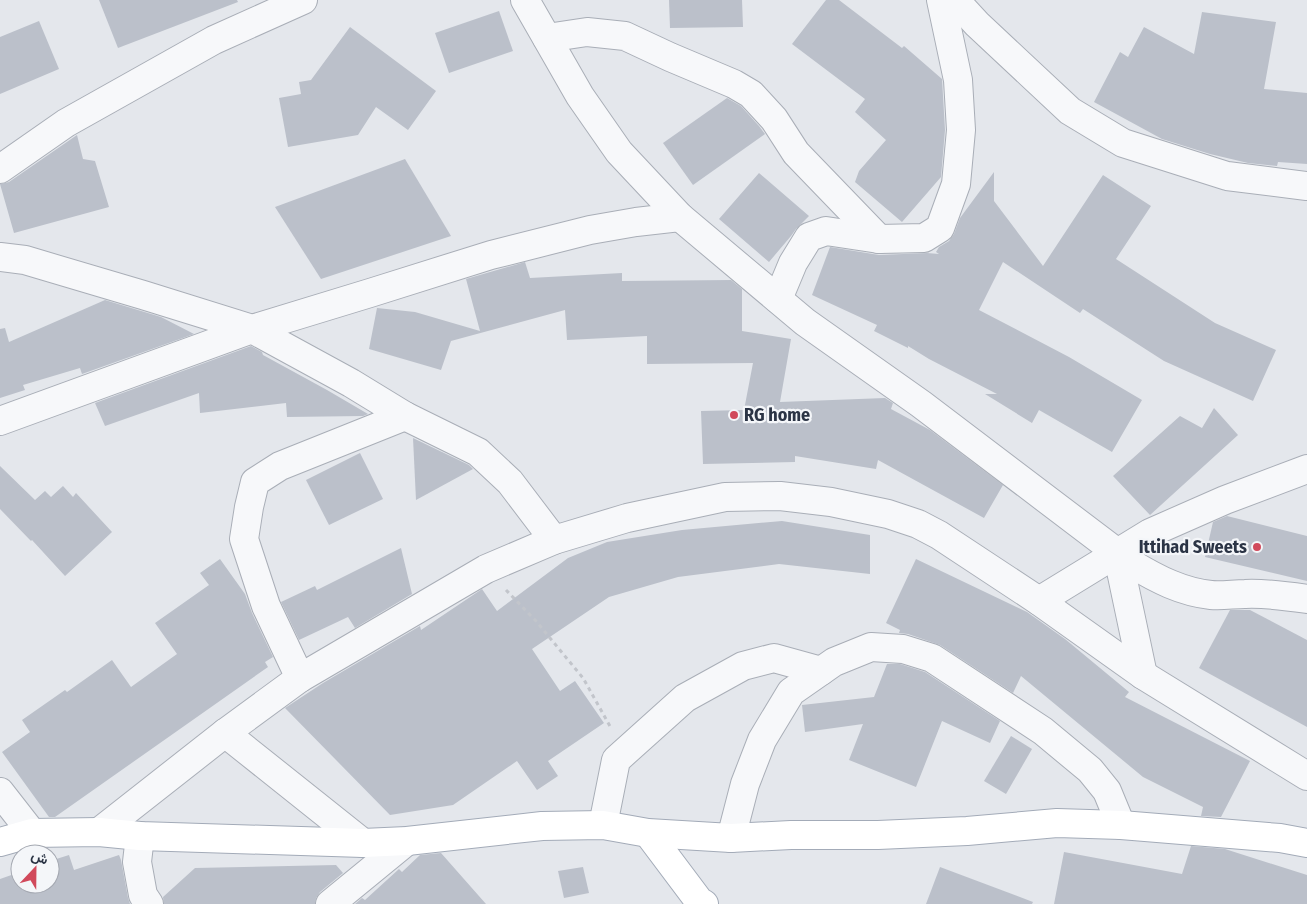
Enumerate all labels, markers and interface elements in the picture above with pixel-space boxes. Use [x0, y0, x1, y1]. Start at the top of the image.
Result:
place label: RG home [744, 404, 810, 426]
marker: RG home [728, 409, 740, 421]
place label: Ittihad Sweets [1139, 536, 1247, 558]
marker: Ittihad Sweets [1251, 541, 1263, 553]
north arrow [10, 844, 60, 894]
text: ش [29, 846, 51, 869]

